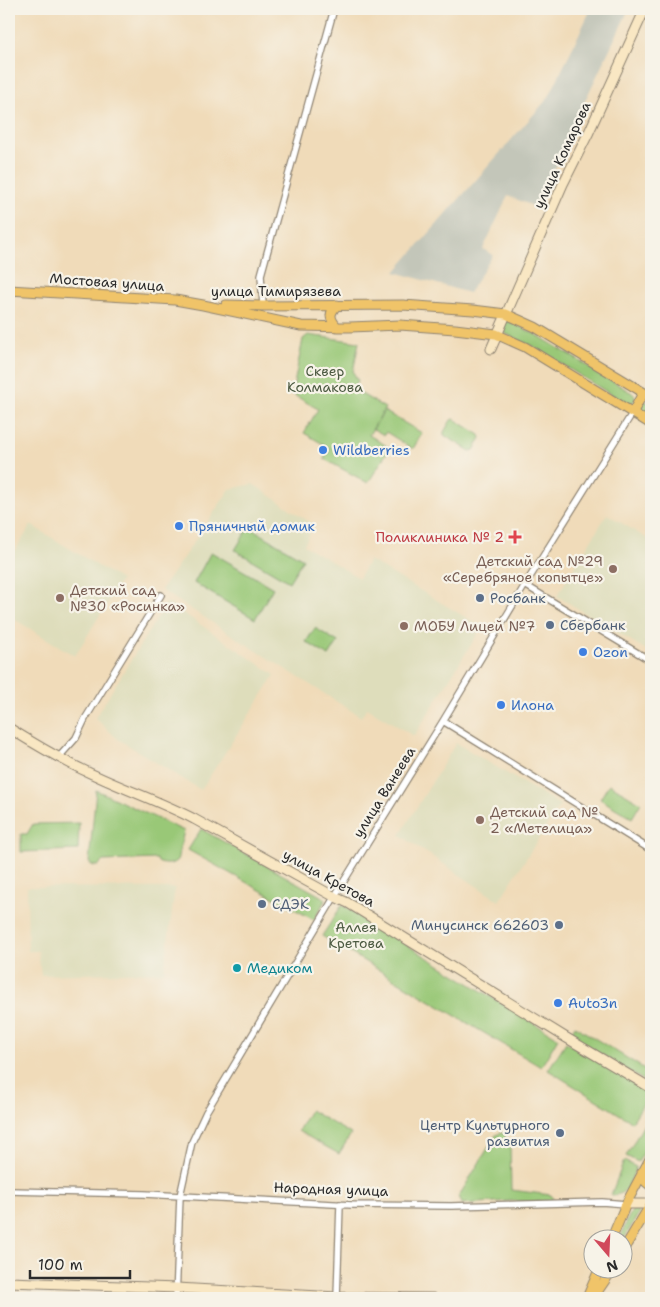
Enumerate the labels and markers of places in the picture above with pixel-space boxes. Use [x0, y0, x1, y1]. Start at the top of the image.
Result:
place label: Wildberries [333, 441, 410, 459]
marker: Wildberries [317, 444, 329, 456]
place label: Пряничный домик [189, 517, 316, 535]
marker: Пряничный домик [173, 520, 185, 532]
place label: Поликлиника № 2 [376, 528, 504, 546]
marker: Поликлиника № 2 [508, 530, 522, 544]
place label: Детский сад №29 «Серебряное копытце» [443, 552, 603, 586]
marker: Детский сад №29 «Серебряное копытце» [607, 563, 619, 575]
place label: Детский сад №30 «Росинка» [70, 581, 185, 615]
place label: Росбанк [490, 589, 546, 607]
marker: Детский сад №30 «Росинка» [54, 592, 66, 604]
marker: Росбанк [474, 592, 486, 604]
place label: Сбербанк [560, 616, 626, 634]
place label: МОБУ Лицей №7 [414, 617, 535, 635]
marker: Сбербанк [544, 619, 556, 631]
marker: МОБУ Лицей №7 [398, 620, 410, 632]
place label: Ozon [593, 643, 628, 661]
marker: Ozon [577, 646, 589, 658]
place label: Илона [511, 696, 554, 714]
marker: Илона [495, 699, 507, 711]
place label: Детский сад № 2 «Метелица» [490, 803, 598, 837]
marker: Детский сад № 2 «Метелица» [474, 814, 486, 826]
place label: СДЭК [272, 895, 309, 913]
marker: СДЭК [256, 898, 268, 910]
place label: Минусинск 662603 [411, 916, 549, 934]
marker: Минусинск 662603 [553, 919, 565, 931]
place label: Медиком [247, 959, 313, 977]
marker: Медиком [231, 962, 243, 974]
place label: Auto3n [568, 994, 618, 1012]
marker: Auto3n [552, 997, 564, 1009]
place label: Центр Культурного развития [420, 1116, 550, 1150]
marker: Центр Культурного развития [554, 1127, 566, 1139]

